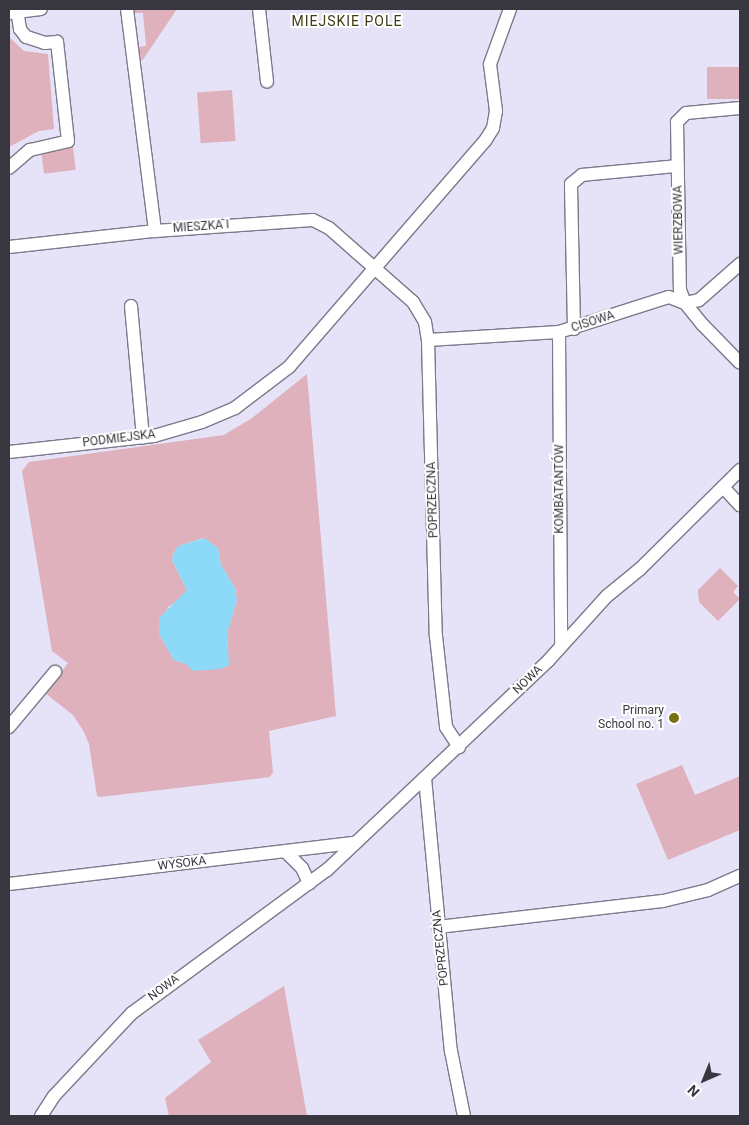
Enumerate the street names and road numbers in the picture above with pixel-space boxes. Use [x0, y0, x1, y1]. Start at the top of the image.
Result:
street label: WIERZBOWA [671, 185, 687, 255]
street label: MIESZKA I [172, 218, 230, 236]
street label: CISOWA [570, 308, 616, 336]
street label: PODMIEJSKA [82, 427, 156, 451]
street label: KOMBATANTÓW [553, 444, 567, 534]
street label: POPRZECZNA [424, 462, 442, 538]
street label: NOWA [510, 663, 546, 697]
street label: WYSOKA [157, 854, 207, 874]
street label: POPRZECZNA [430, 909, 452, 987]
street label: NOWA [146, 972, 182, 1004]

